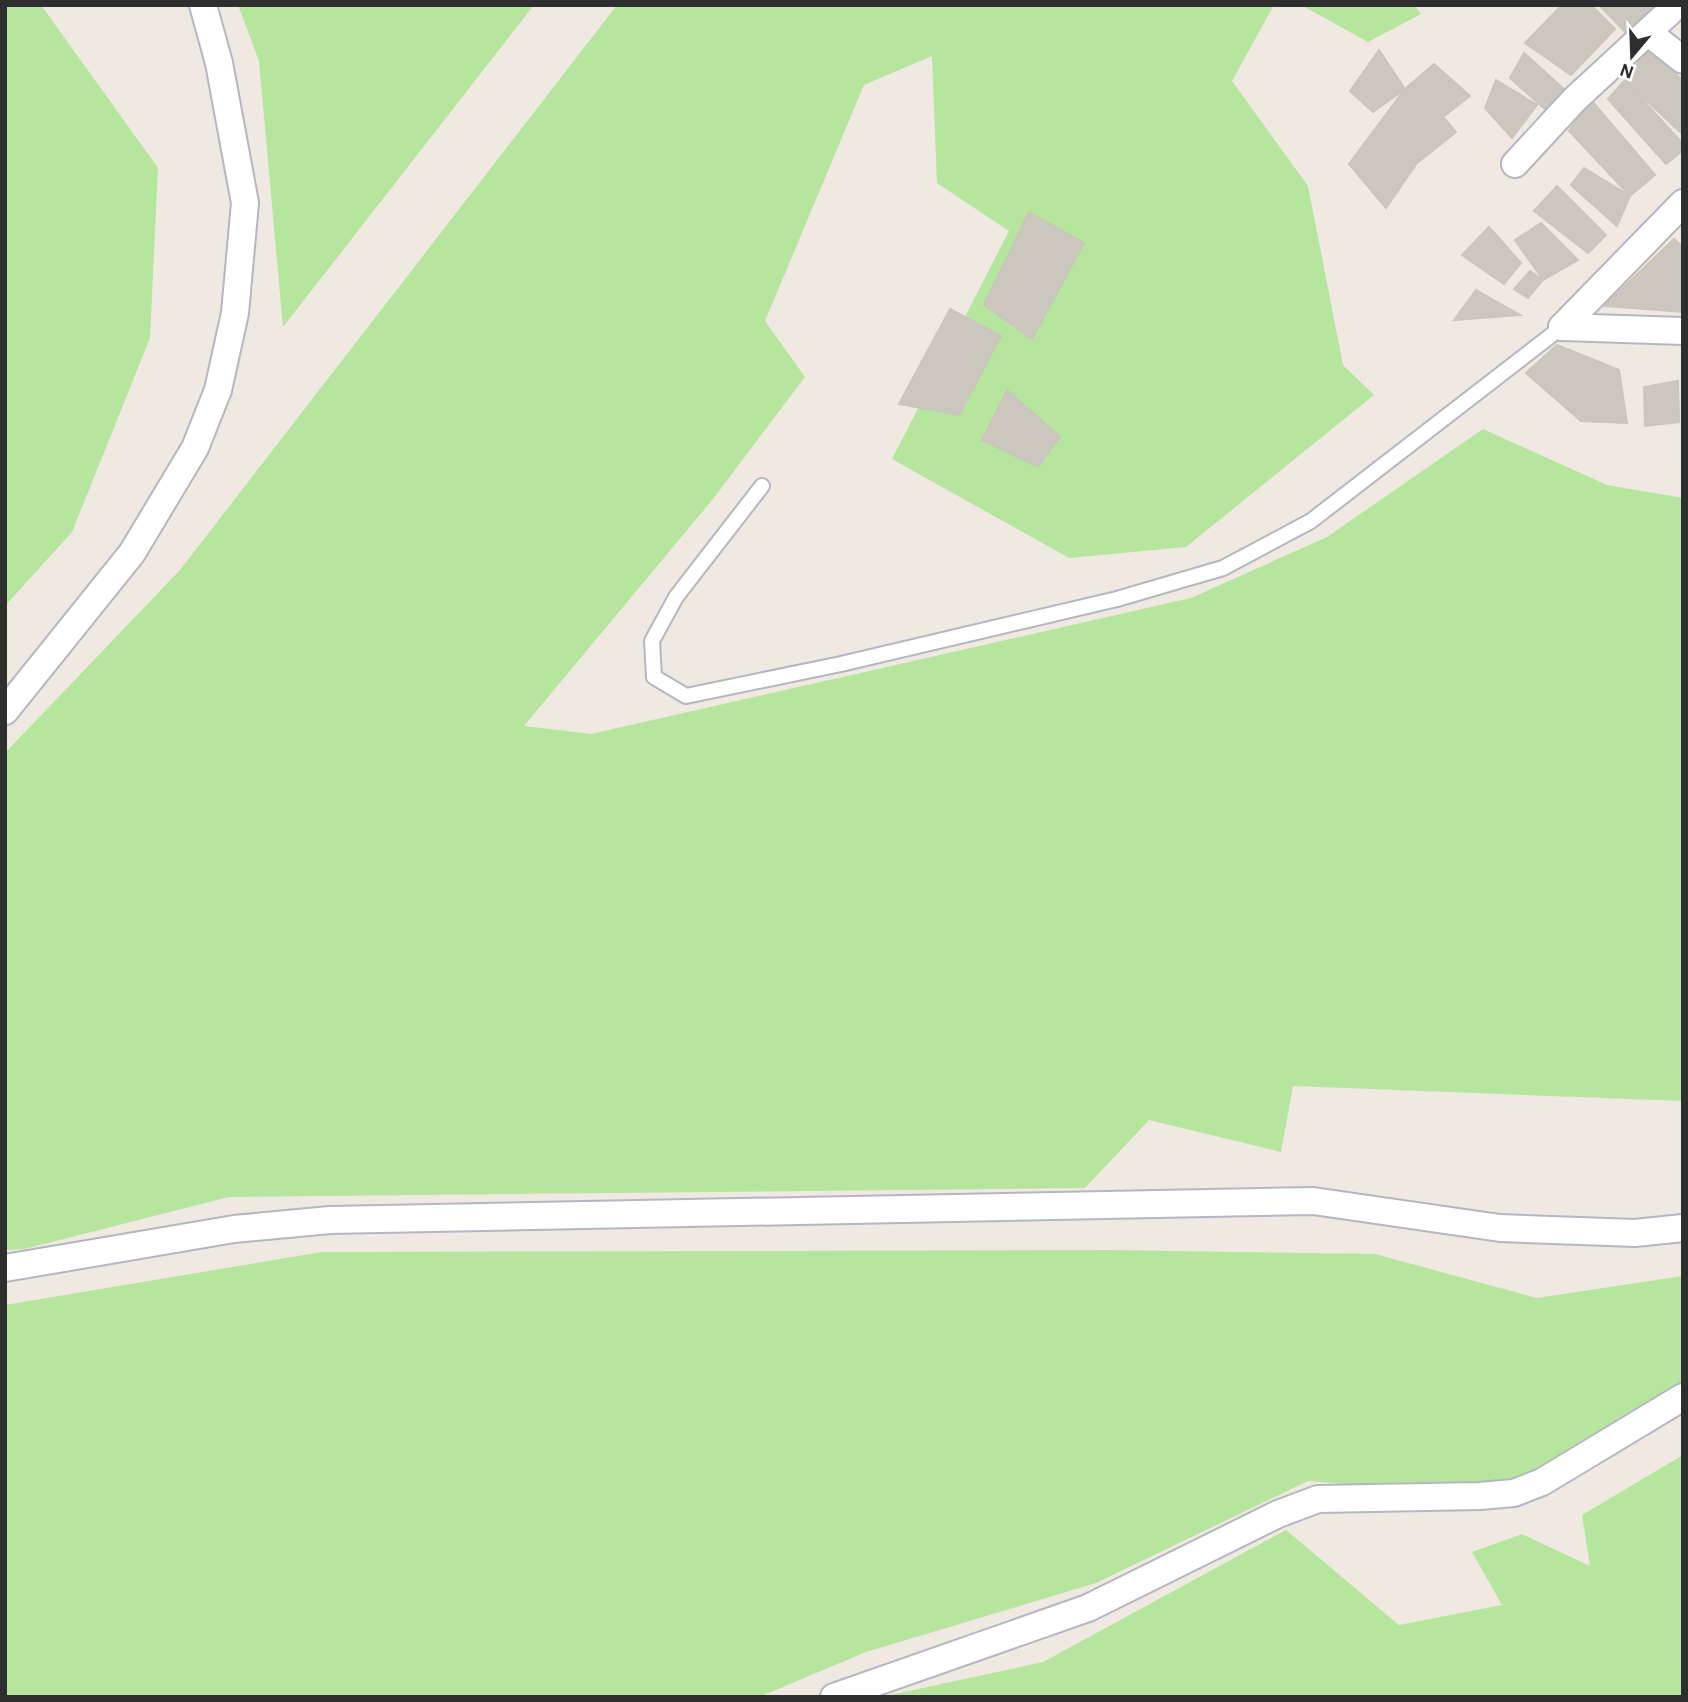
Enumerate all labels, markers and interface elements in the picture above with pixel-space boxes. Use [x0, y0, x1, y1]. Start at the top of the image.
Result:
north arrow [1597, 21, 1667, 91]
text: N [1618, 60, 1636, 82]

